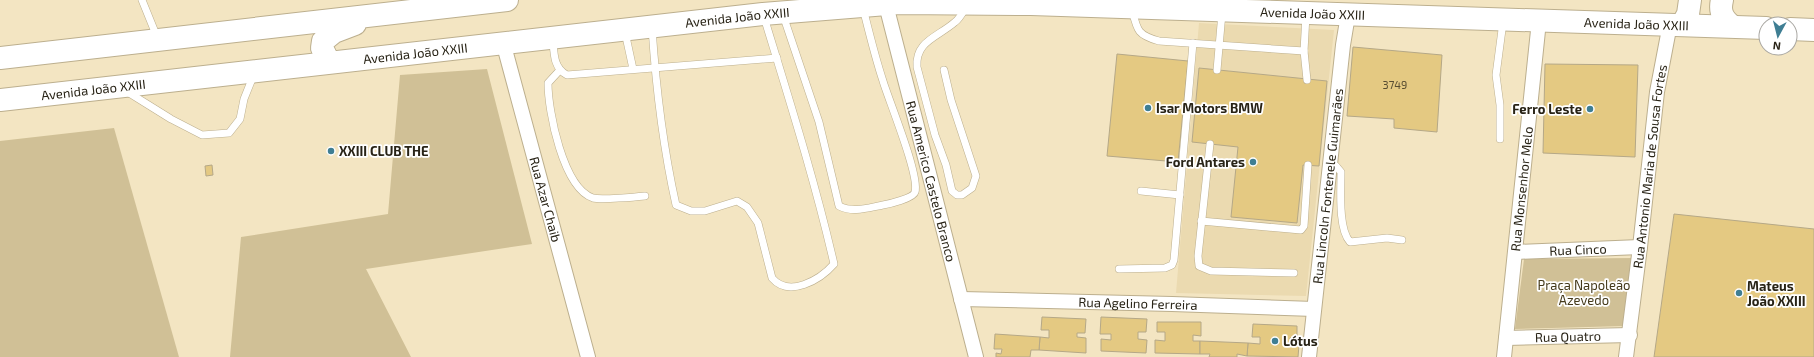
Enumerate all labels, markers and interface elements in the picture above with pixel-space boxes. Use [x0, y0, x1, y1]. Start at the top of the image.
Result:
street label: Avenida João XXIII [1260, 3, 1365, 23]
street label: Avenida João XXIII [684, 4, 790, 31]
street label: Avenida João XXIII [1584, 14, 1689, 33]
north arrow [1758, 16, 1798, 56]
street label: Avenida João XXIII [362, 39, 468, 67]
text: N [1772, 39, 1781, 53]
street label: Rua Antonio Maria de Sousa Fortes [1629, 63, 1670, 269]
street label: Avenida João XXIII [40, 76, 146, 103]
house number: 3749 [1383, 78, 1407, 91]
street label: Rua Lincoln Fontenele Guimarães [1309, 88, 1346, 284]
street label: Rua Americo Castelo Branco [903, 99, 959, 264]
place label: Isar Motors BMW [1156, 100, 1263, 116]
place label: Ferro Leste [1512, 101, 1582, 117]
marker: Isar Motors BMW [1143, 103, 1153, 113]
marker: Ferro Leste [1585, 104, 1595, 114]
street label: Rua Monsenhor Melo [1507, 126, 1536, 252]
place label: XXIII CLUB THE [339, 143, 428, 159]
marker: XXIII CLUB THE [326, 146, 336, 156]
place label: Ford Antares [1166, 154, 1245, 170]
street label: Rua Azar Chaib [526, 155, 565, 244]
marker: Ford Antares [1248, 157, 1258, 167]
street label: Rua Cinco [1549, 240, 1607, 259]
park label: Praça Napoleão Azevedo [1537, 277, 1631, 308]
place label: Mateus João XXIII [1747, 278, 1806, 309]
marker: Mateus João XXIII [1734, 288, 1744, 298]
street label: Rua Agelino Ferreira [1078, 294, 1198, 313]
street label: Rua Quatro [1535, 328, 1601, 345]
place label: Lótus [1283, 333, 1318, 349]
marker: Lótus [1270, 336, 1280, 346]

